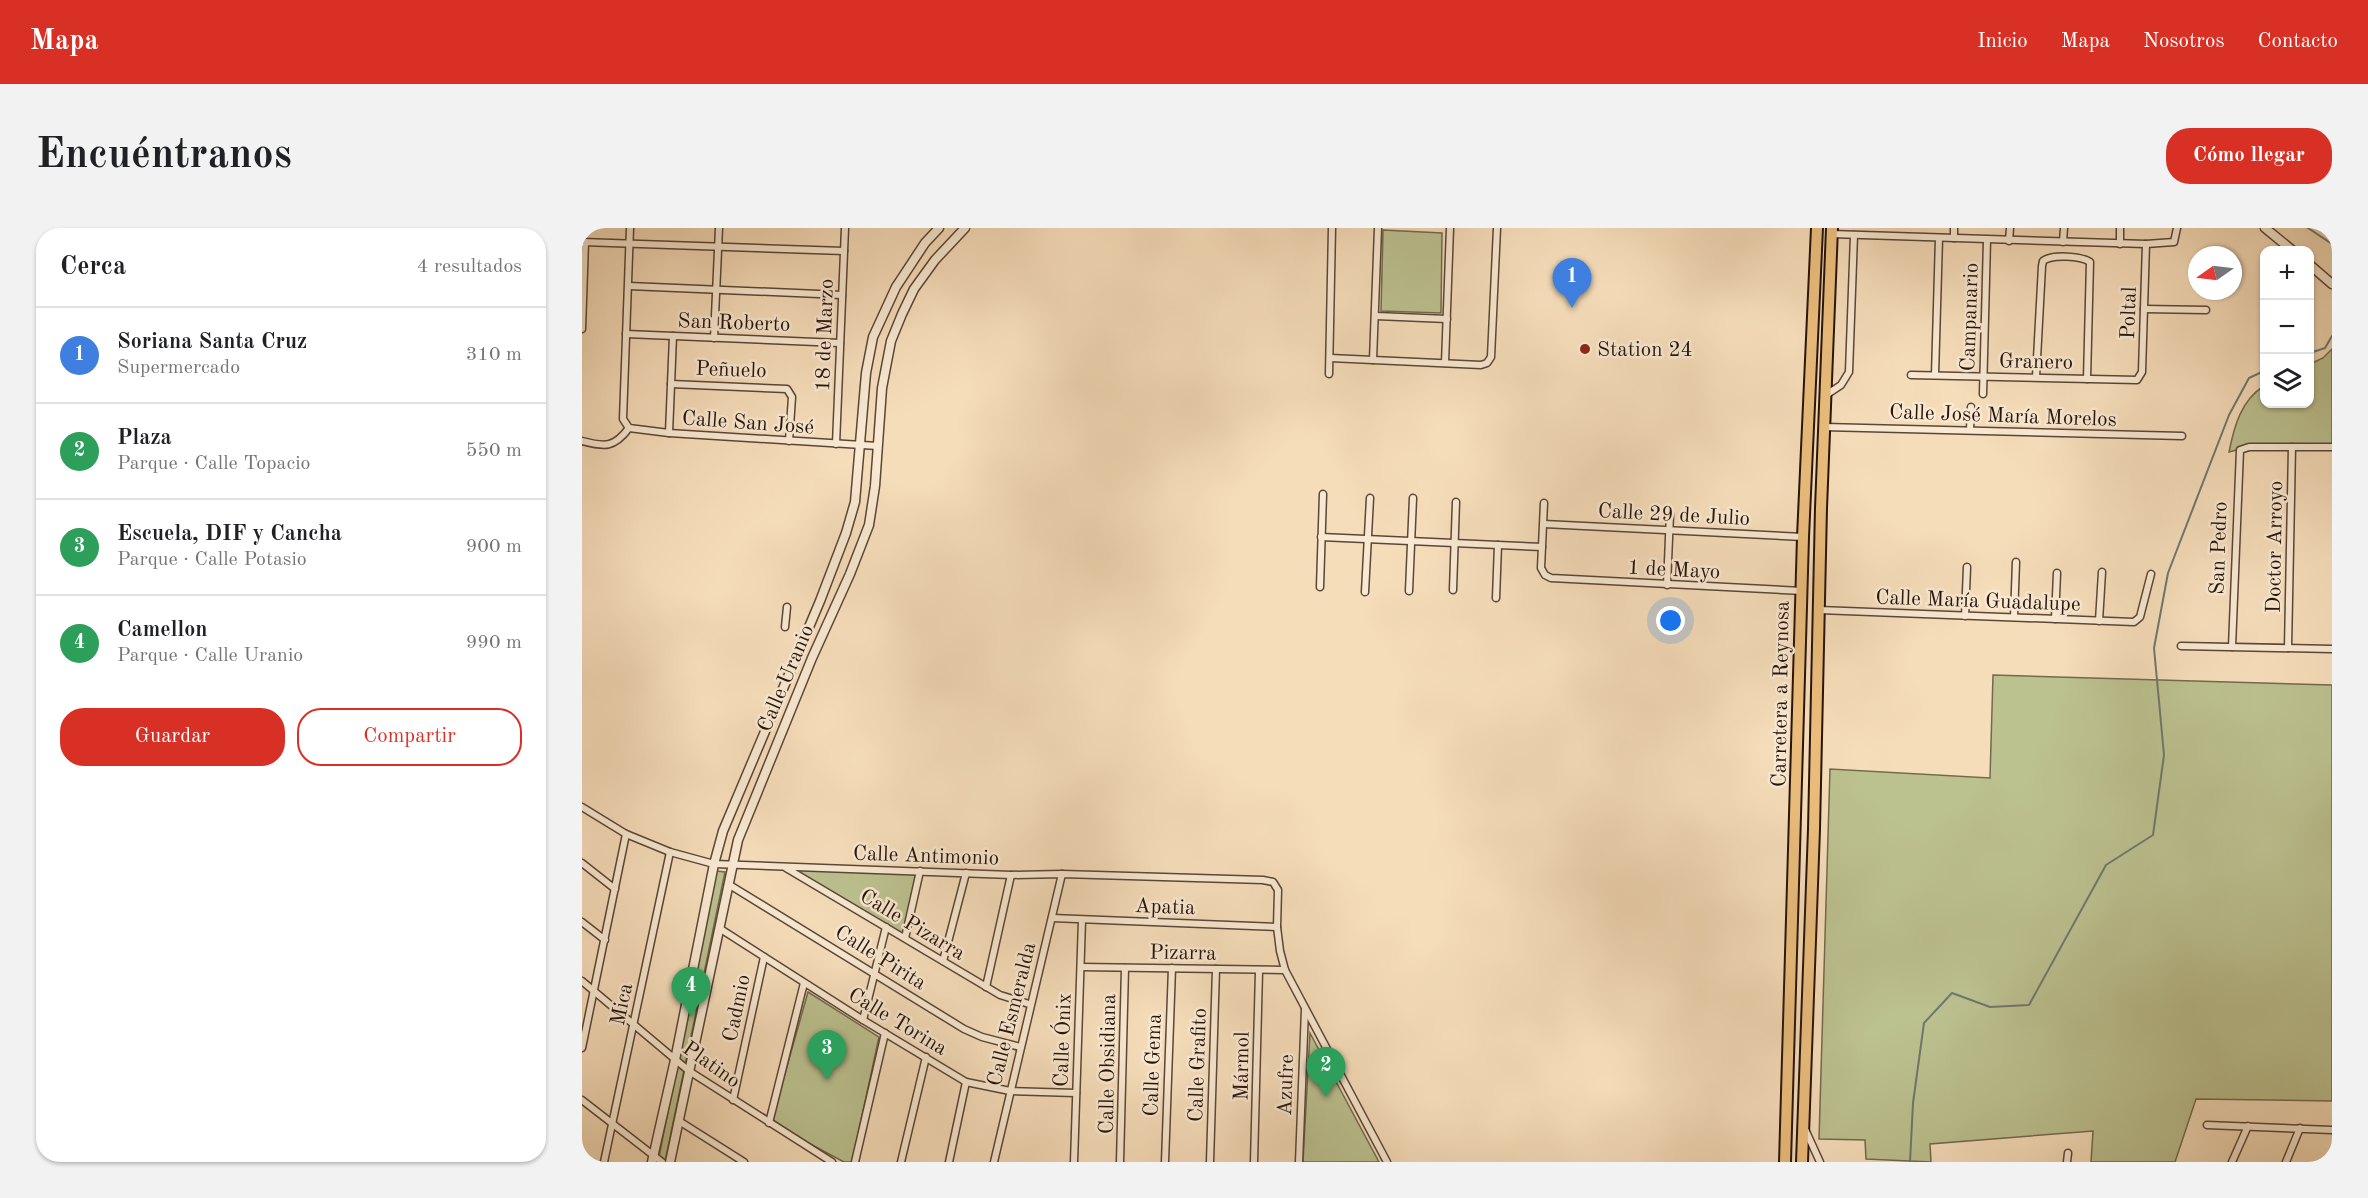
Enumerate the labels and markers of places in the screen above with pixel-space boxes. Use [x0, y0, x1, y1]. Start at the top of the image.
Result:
pin: 1 [1552, 259, 1592, 308]
place label: Station 24 [1597, 340, 1693, 361]
marker: Station 24 [1578, 342, 1592, 356]
pin: 4 [672, 968, 710, 1017]
pin: 3 [808, 1030, 846, 1080]
pin: 2 [1306, 1048, 1346, 1097]

